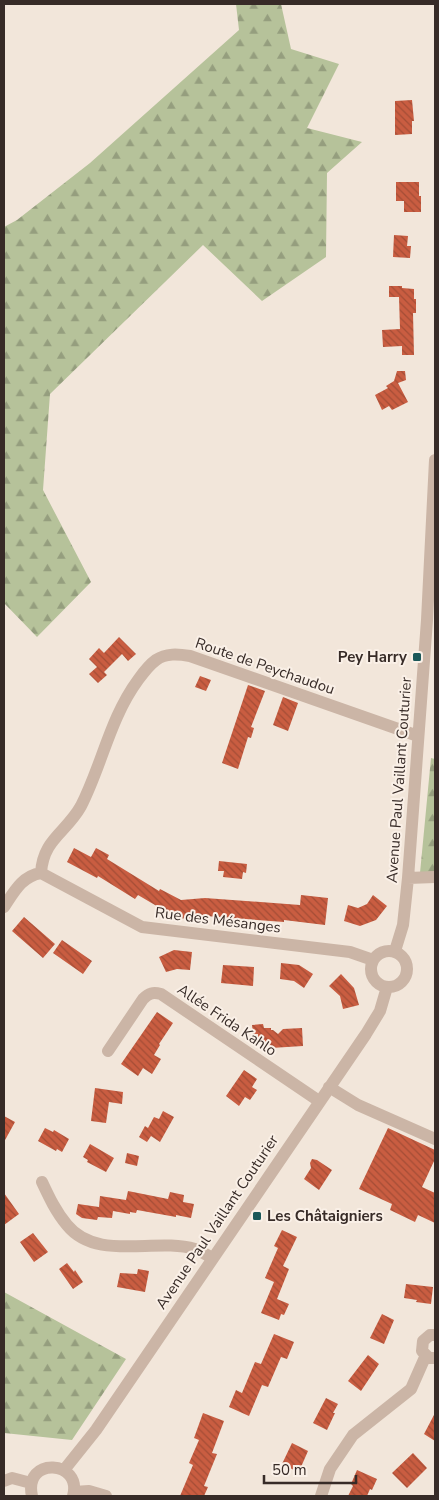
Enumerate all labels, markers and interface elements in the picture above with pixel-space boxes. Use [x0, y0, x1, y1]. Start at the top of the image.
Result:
street label: Route de Peychaudou [193, 633, 337, 699]
place label: Pey Harry [338, 647, 407, 667]
marker: Pey Harry [411, 651, 423, 663]
street label: Avenue Paul Vaillant Couturier [382, 676, 416, 884]
street label: Rue des Mésanges [154, 902, 282, 938]
street label: Allée Frida Kahlo [173, 979, 281, 1061]
street label: Avenue Paul Vaillant Couturier [151, 1130, 283, 1313]
place label: Les Châtaigniers [267, 1206, 383, 1226]
marker: Les Châtaigniers [251, 1210, 263, 1222]
scale bar [264, 1452, 356, 1484]
text: 50 m [272, 1460, 307, 1480]

